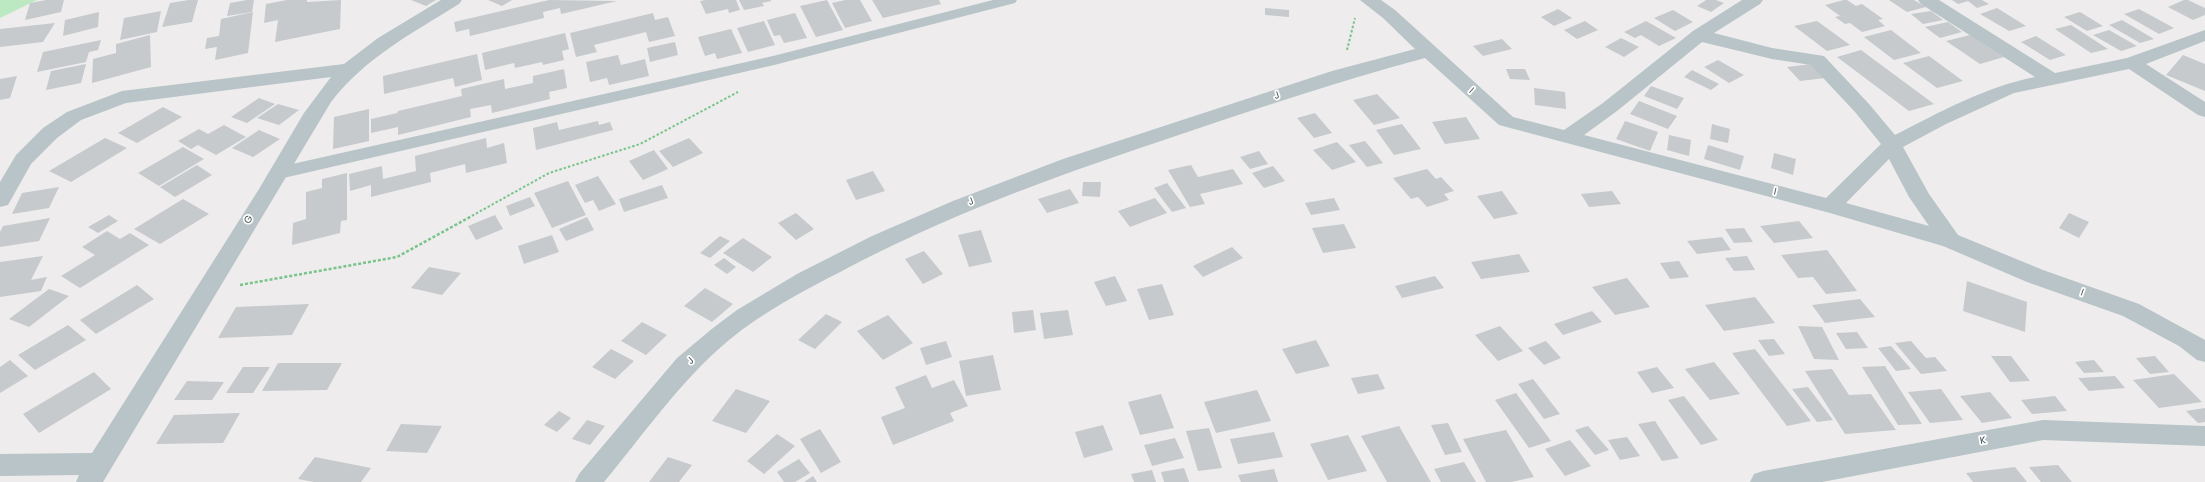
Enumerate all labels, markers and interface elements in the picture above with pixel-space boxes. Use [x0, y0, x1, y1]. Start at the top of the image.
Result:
street label: I [1466, 86, 1476, 96]
street label: J [1273, 89, 1281, 103]
street label: I [1772, 186, 1778, 198]
street label: J [966, 195, 976, 209]
street label: G [242, 214, 256, 226]
street label: I [2079, 287, 2085, 299]
street label: J [685, 355, 697, 367]
street label: K [1979, 435, 1987, 447]

